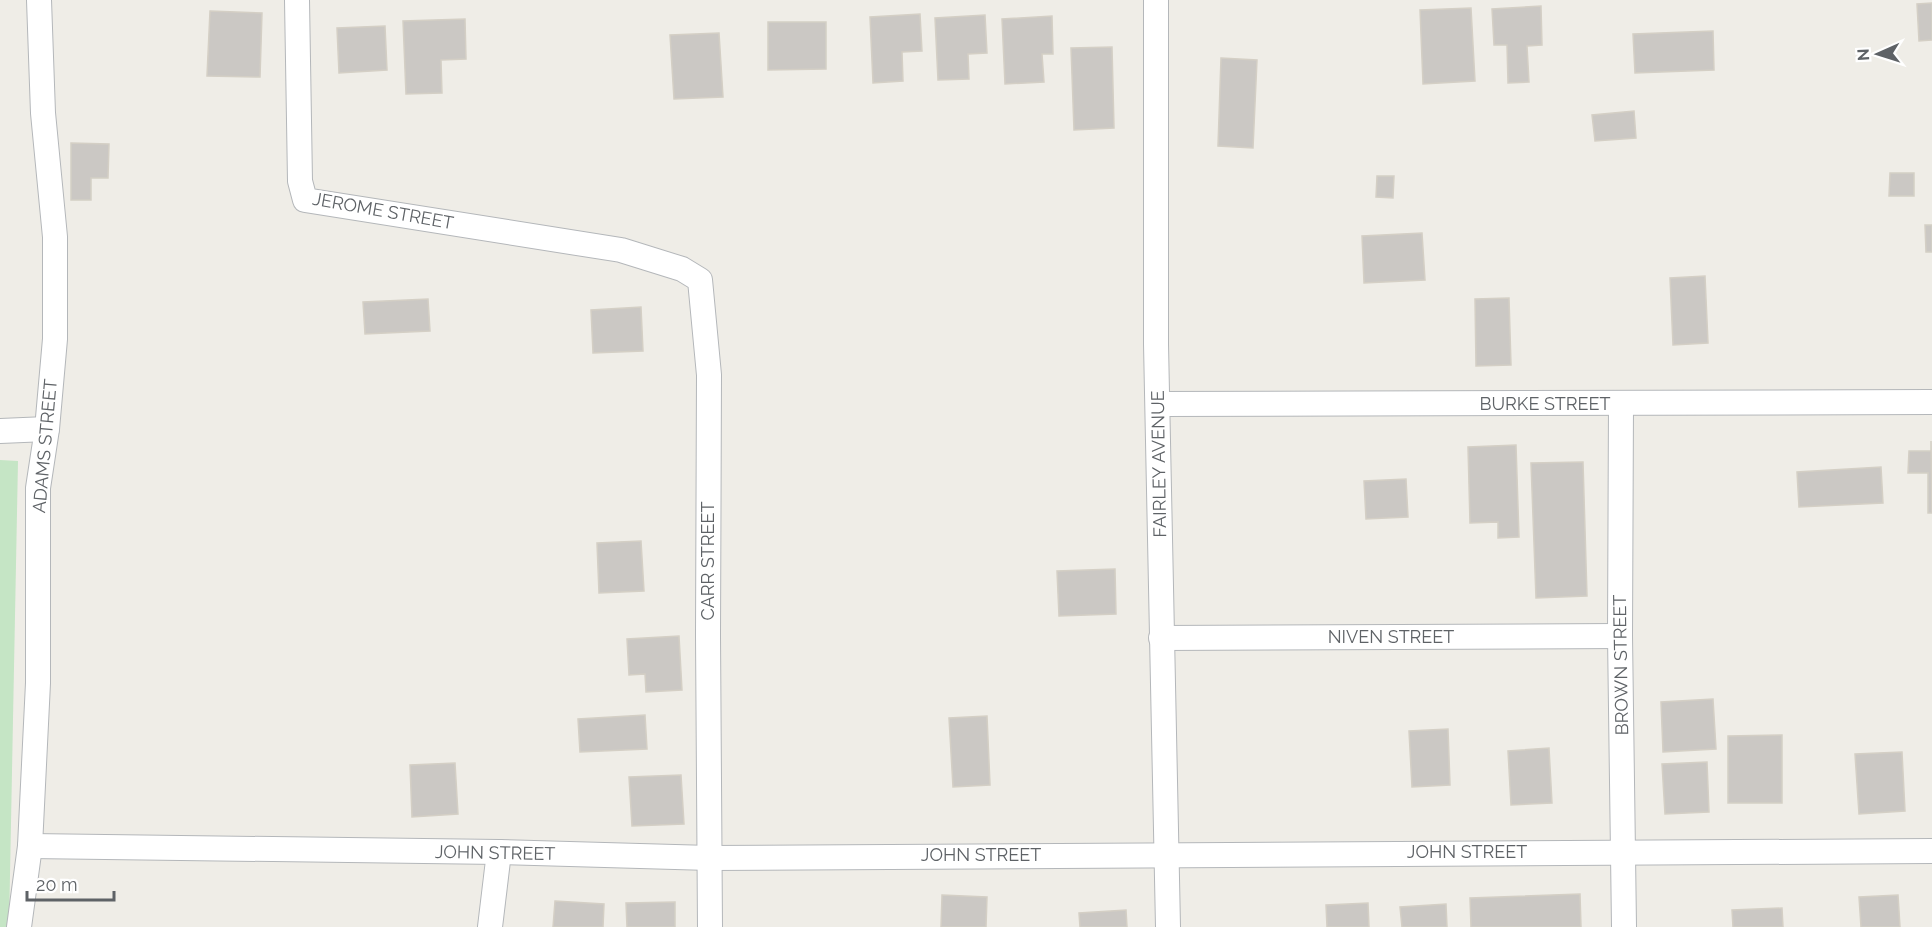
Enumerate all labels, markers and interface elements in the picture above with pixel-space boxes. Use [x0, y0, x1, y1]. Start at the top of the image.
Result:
north arrow [1848, 24, 1908, 84]
text: N [1854, 48, 1873, 61]
street label: JEROME STREET [311, 188, 455, 233]
street label: ADAMS STREET [28, 378, 61, 514]
street label: FAIRLEY AVENUE [1147, 390, 1170, 538]
street label: BURKE STREET [1480, 393, 1611, 414]
street label: CARR STREET [697, 502, 718, 620]
street label: BROWN STREET [1609, 595, 1632, 736]
street label: NIVEN STREET [1328, 626, 1454, 647]
street label: JOHN STREET [435, 841, 555, 864]
street label: JOHN STREET [1407, 841, 1527, 862]
street label: JOHN STREET [921, 844, 1041, 865]
scale bar [27, 864, 114, 902]
text: 20 m [36, 874, 78, 895]

